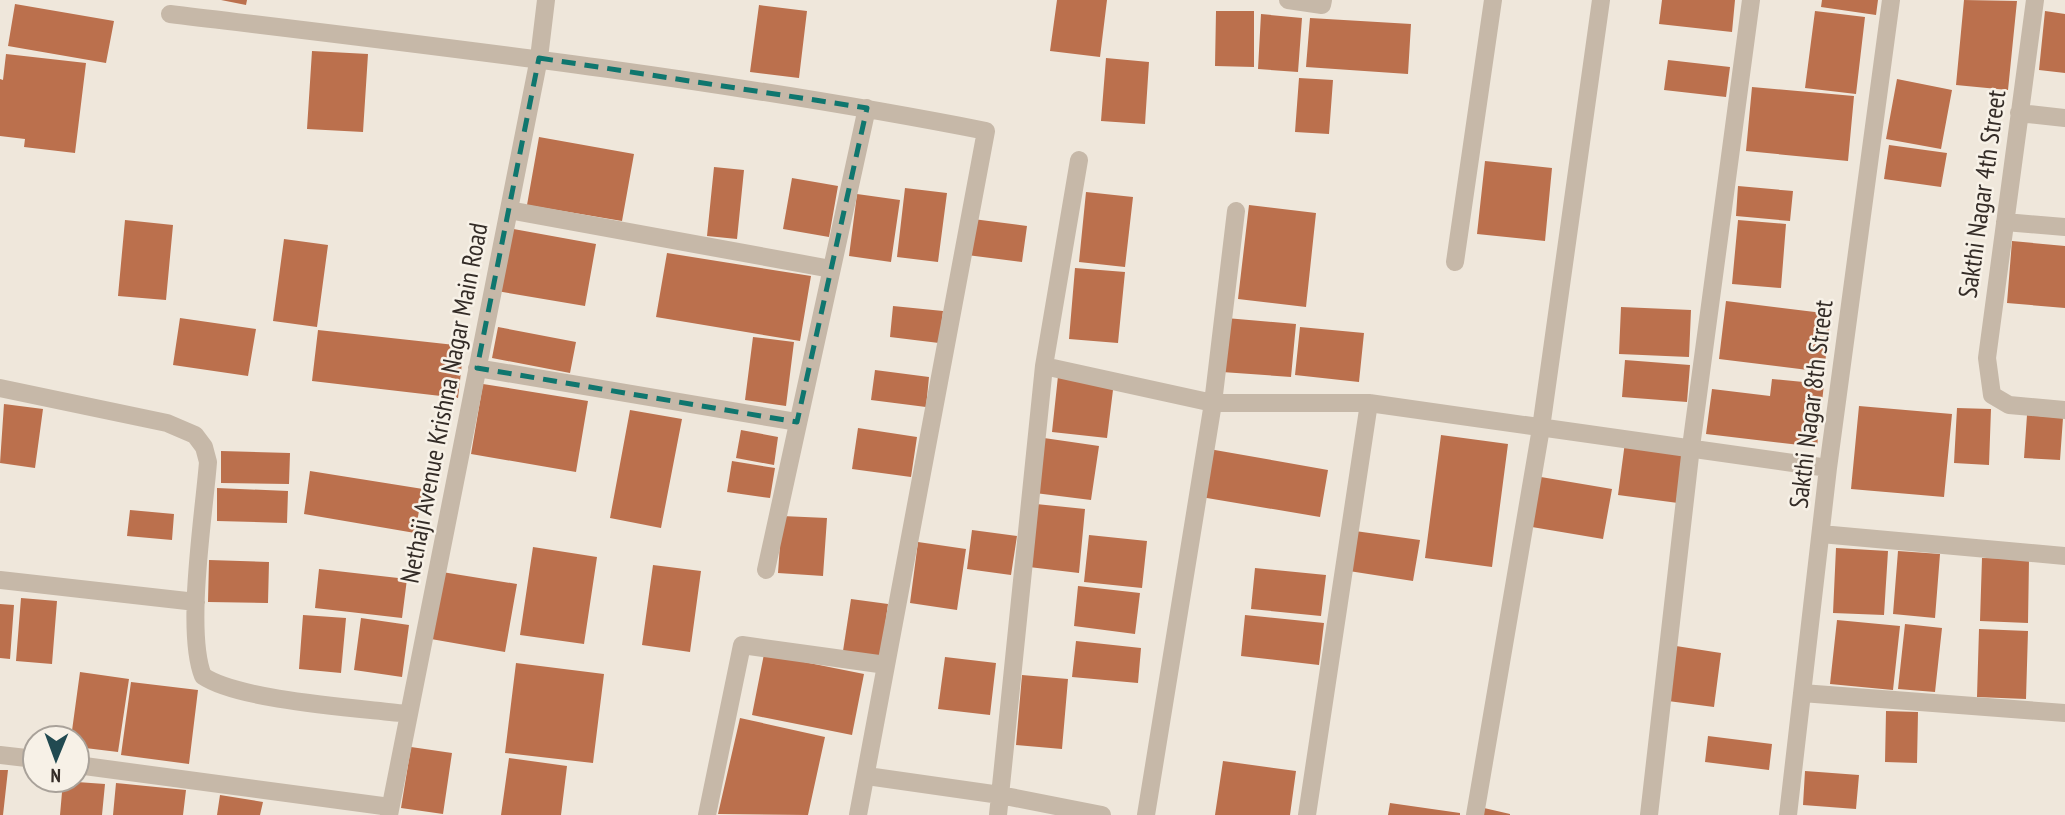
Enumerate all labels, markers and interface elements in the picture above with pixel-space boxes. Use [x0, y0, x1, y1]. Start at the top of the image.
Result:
street label: Sakthi Nagar 4th Street [1951, 88, 2012, 300]
street label: Nethaji Avenue Krishna Nagar Main Road [392, 220, 495, 586]
street label: Sakthi Nagar 8th Street [1781, 298, 1840, 510]
north arrow [21, 724, 91, 794]
text: N [50, 764, 61, 788]

